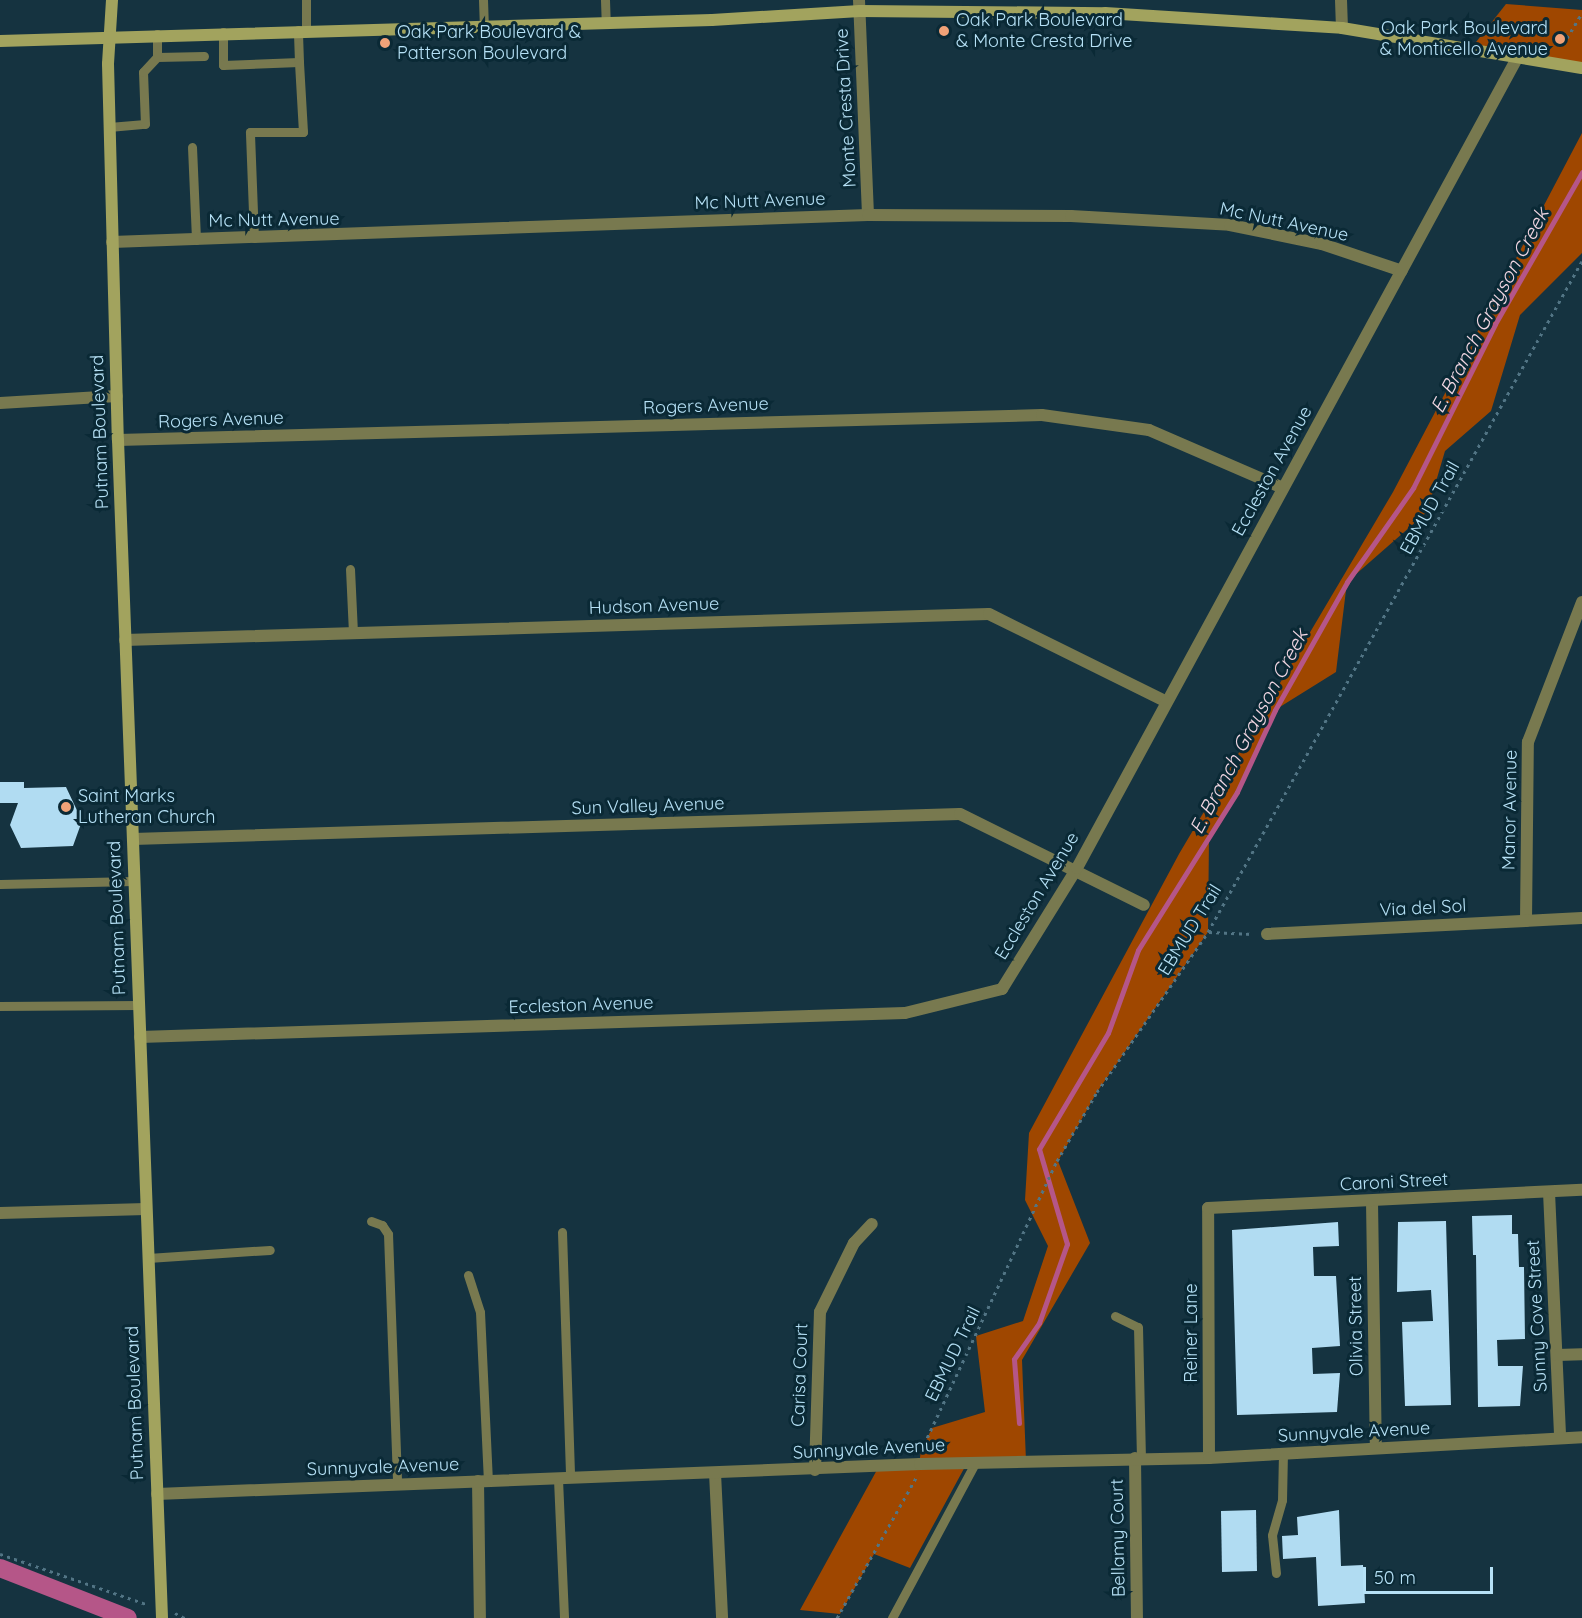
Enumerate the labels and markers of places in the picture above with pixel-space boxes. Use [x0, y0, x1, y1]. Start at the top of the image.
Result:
place label: Oak Park Boulevard & Monte Cresta Drive [956, 10, 1133, 52]
place label: Oak Park Boulevard & Monticello Avenue [1380, 18, 1548, 60]
place label: Oak Park Boulevard & Patterson Boulevard [397, 22, 581, 64]
marker: Oak Park Boulevard & Monte Cresta Drive [937, 24, 951, 38]
marker: Oak Park Boulevard & Monticello Avenue [1553, 32, 1567, 46]
marker: Oak Park Boulevard & Patterson Boulevard [378, 36, 392, 50]
place label: Saint Marks Lutheran Church [78, 786, 216, 828]
marker: Saint Marks Lutheran Church [59, 800, 73, 814]

